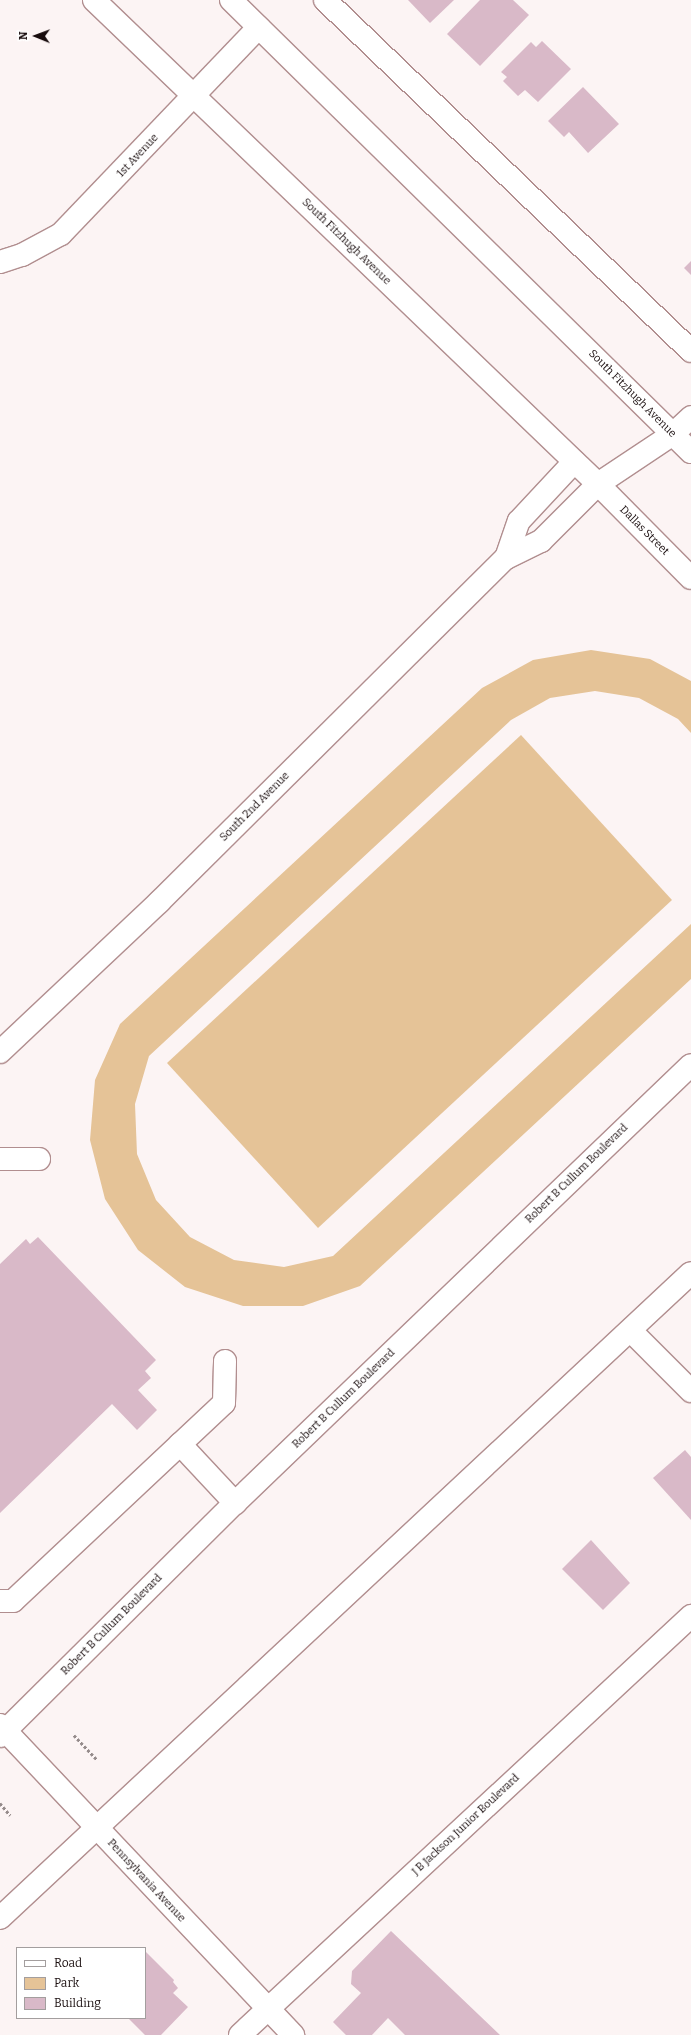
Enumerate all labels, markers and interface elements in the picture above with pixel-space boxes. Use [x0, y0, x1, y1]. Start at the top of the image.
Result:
north arrow [16, 16, 56, 56]
text: N [17, 31, 30, 40]
street label: 1st Avenue [115, 132, 161, 180]
street label: South Fitzhugh Avenue [299, 196, 393, 288]
street label: South Fitzhugh Avenue [585, 347, 679, 441]
street label: Dallas Street [617, 504, 671, 558]
street label: South 2nd Avenue [218, 770, 292, 844]
street label: Robert B Cullum Boulevard [523, 1122, 631, 1226]
street label: Robert B Cullum Boulevard [290, 1347, 398, 1451]
street label: Robert B Cullum Boulevard [59, 1572, 165, 1678]
street label: J B Jackson Junior Boulevard [409, 1772, 523, 1878]
street label: Pennsylvania Avenue [104, 1837, 188, 1925]
legend [16, 1947, 146, 2019]
text: Road [54, 1956, 82, 1970]
text: Park [54, 1976, 79, 1990]
text: Building [54, 1996, 101, 2010]

